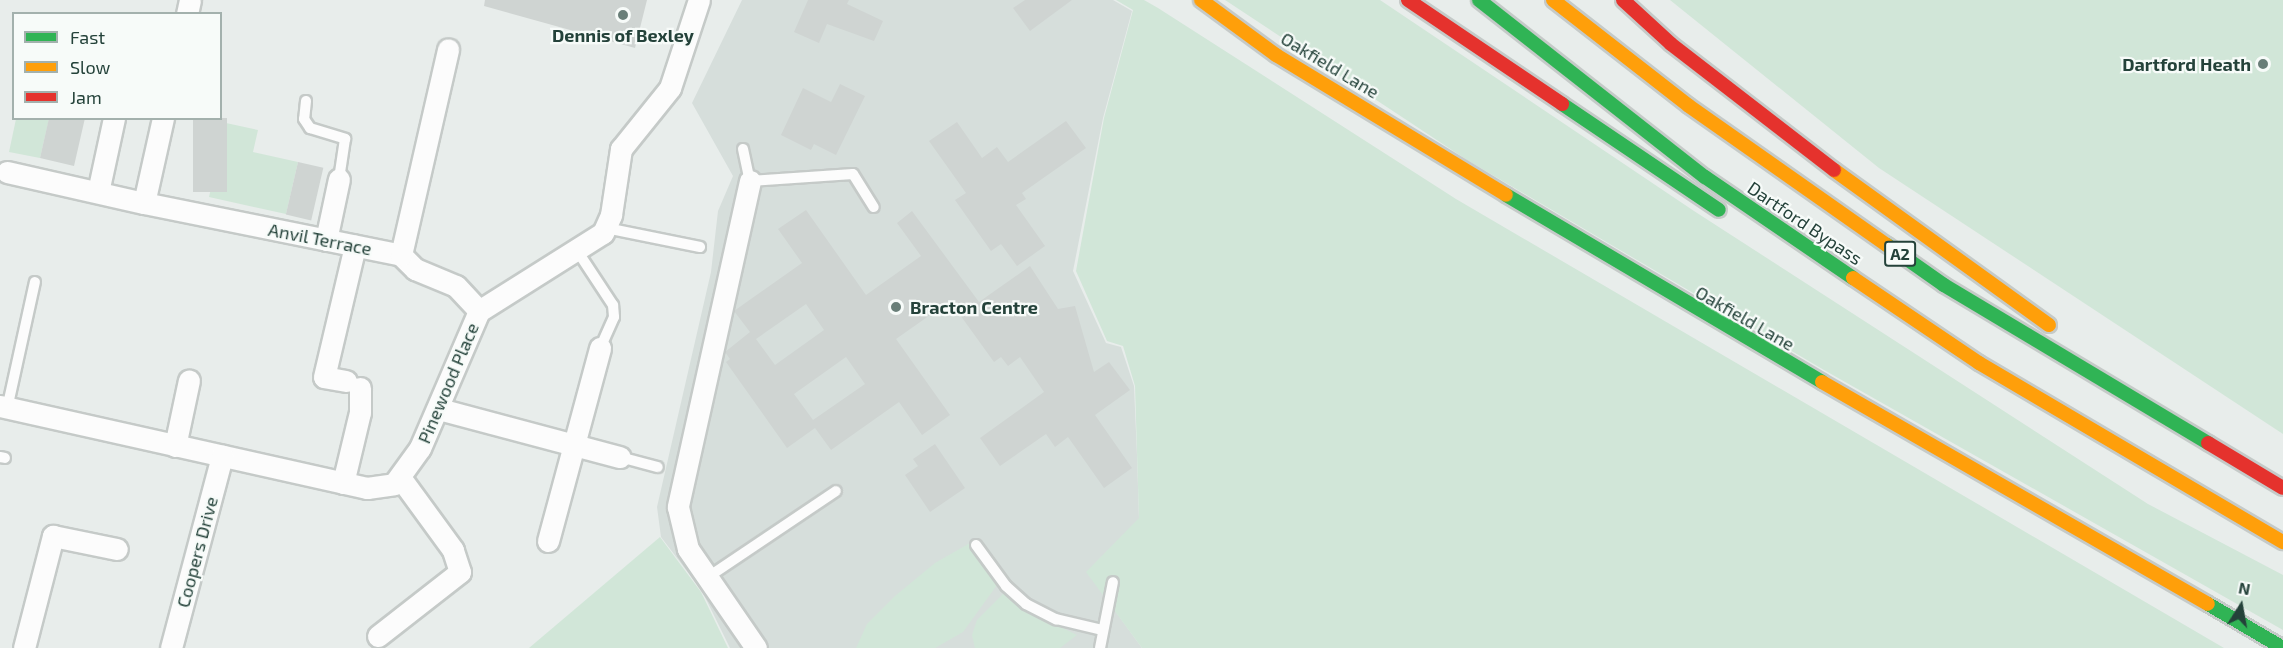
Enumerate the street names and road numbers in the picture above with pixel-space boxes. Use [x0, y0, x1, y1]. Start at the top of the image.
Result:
street label: Oakfield Lane [1277, 27, 1383, 103]
street label: Dartford Bypass [1744, 177, 1866, 269]
street label: Anvil Terrace [266, 218, 374, 260]
road number: A2 [1884, 241, 1916, 267]
street label: Oakfield Lane [1692, 281, 1798, 355]
street label: Pinewood Place [413, 319, 483, 447]
street label: Coopers Drive [172, 494, 222, 610]

